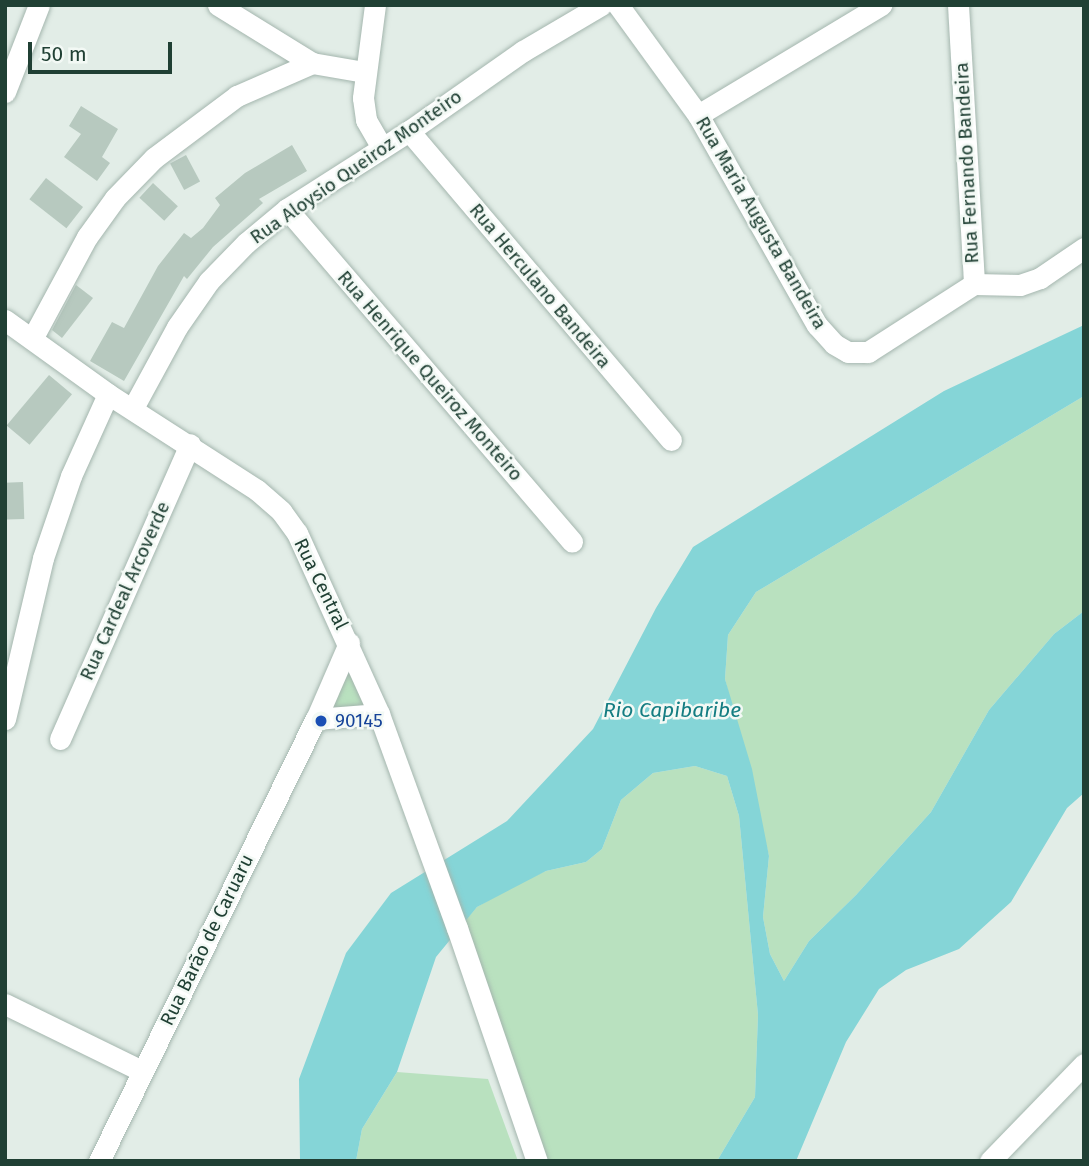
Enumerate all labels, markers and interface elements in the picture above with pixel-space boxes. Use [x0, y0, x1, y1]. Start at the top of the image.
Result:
scale bar [32, 28, 175, 72]
text: 50 m [41, 41, 87, 67]
street label: Rua Fernando Bandeira [950, 62, 984, 264]
street label: Rua Aloysio Queiroz Monteiro [246, 85, 466, 249]
street label: Rua Maria Augusta Bandeira [691, 113, 831, 333]
street label: Rua Herculano Bandeira [464, 199, 616, 373]
street label: Rua Henrique Queiroz Monteiro [333, 266, 527, 486]
street label: Rua Cardeal Arcoverde [75, 498, 175, 684]
street label: Rua Central [289, 535, 353, 633]
water label: Rio Capibaribe [603, 697, 741, 723]
place label: 90145 [335, 710, 383, 732]
marker: 90145 [313, 713, 329, 729]
street label: Rua Barão de Caruaru [156, 851, 258, 1029]

